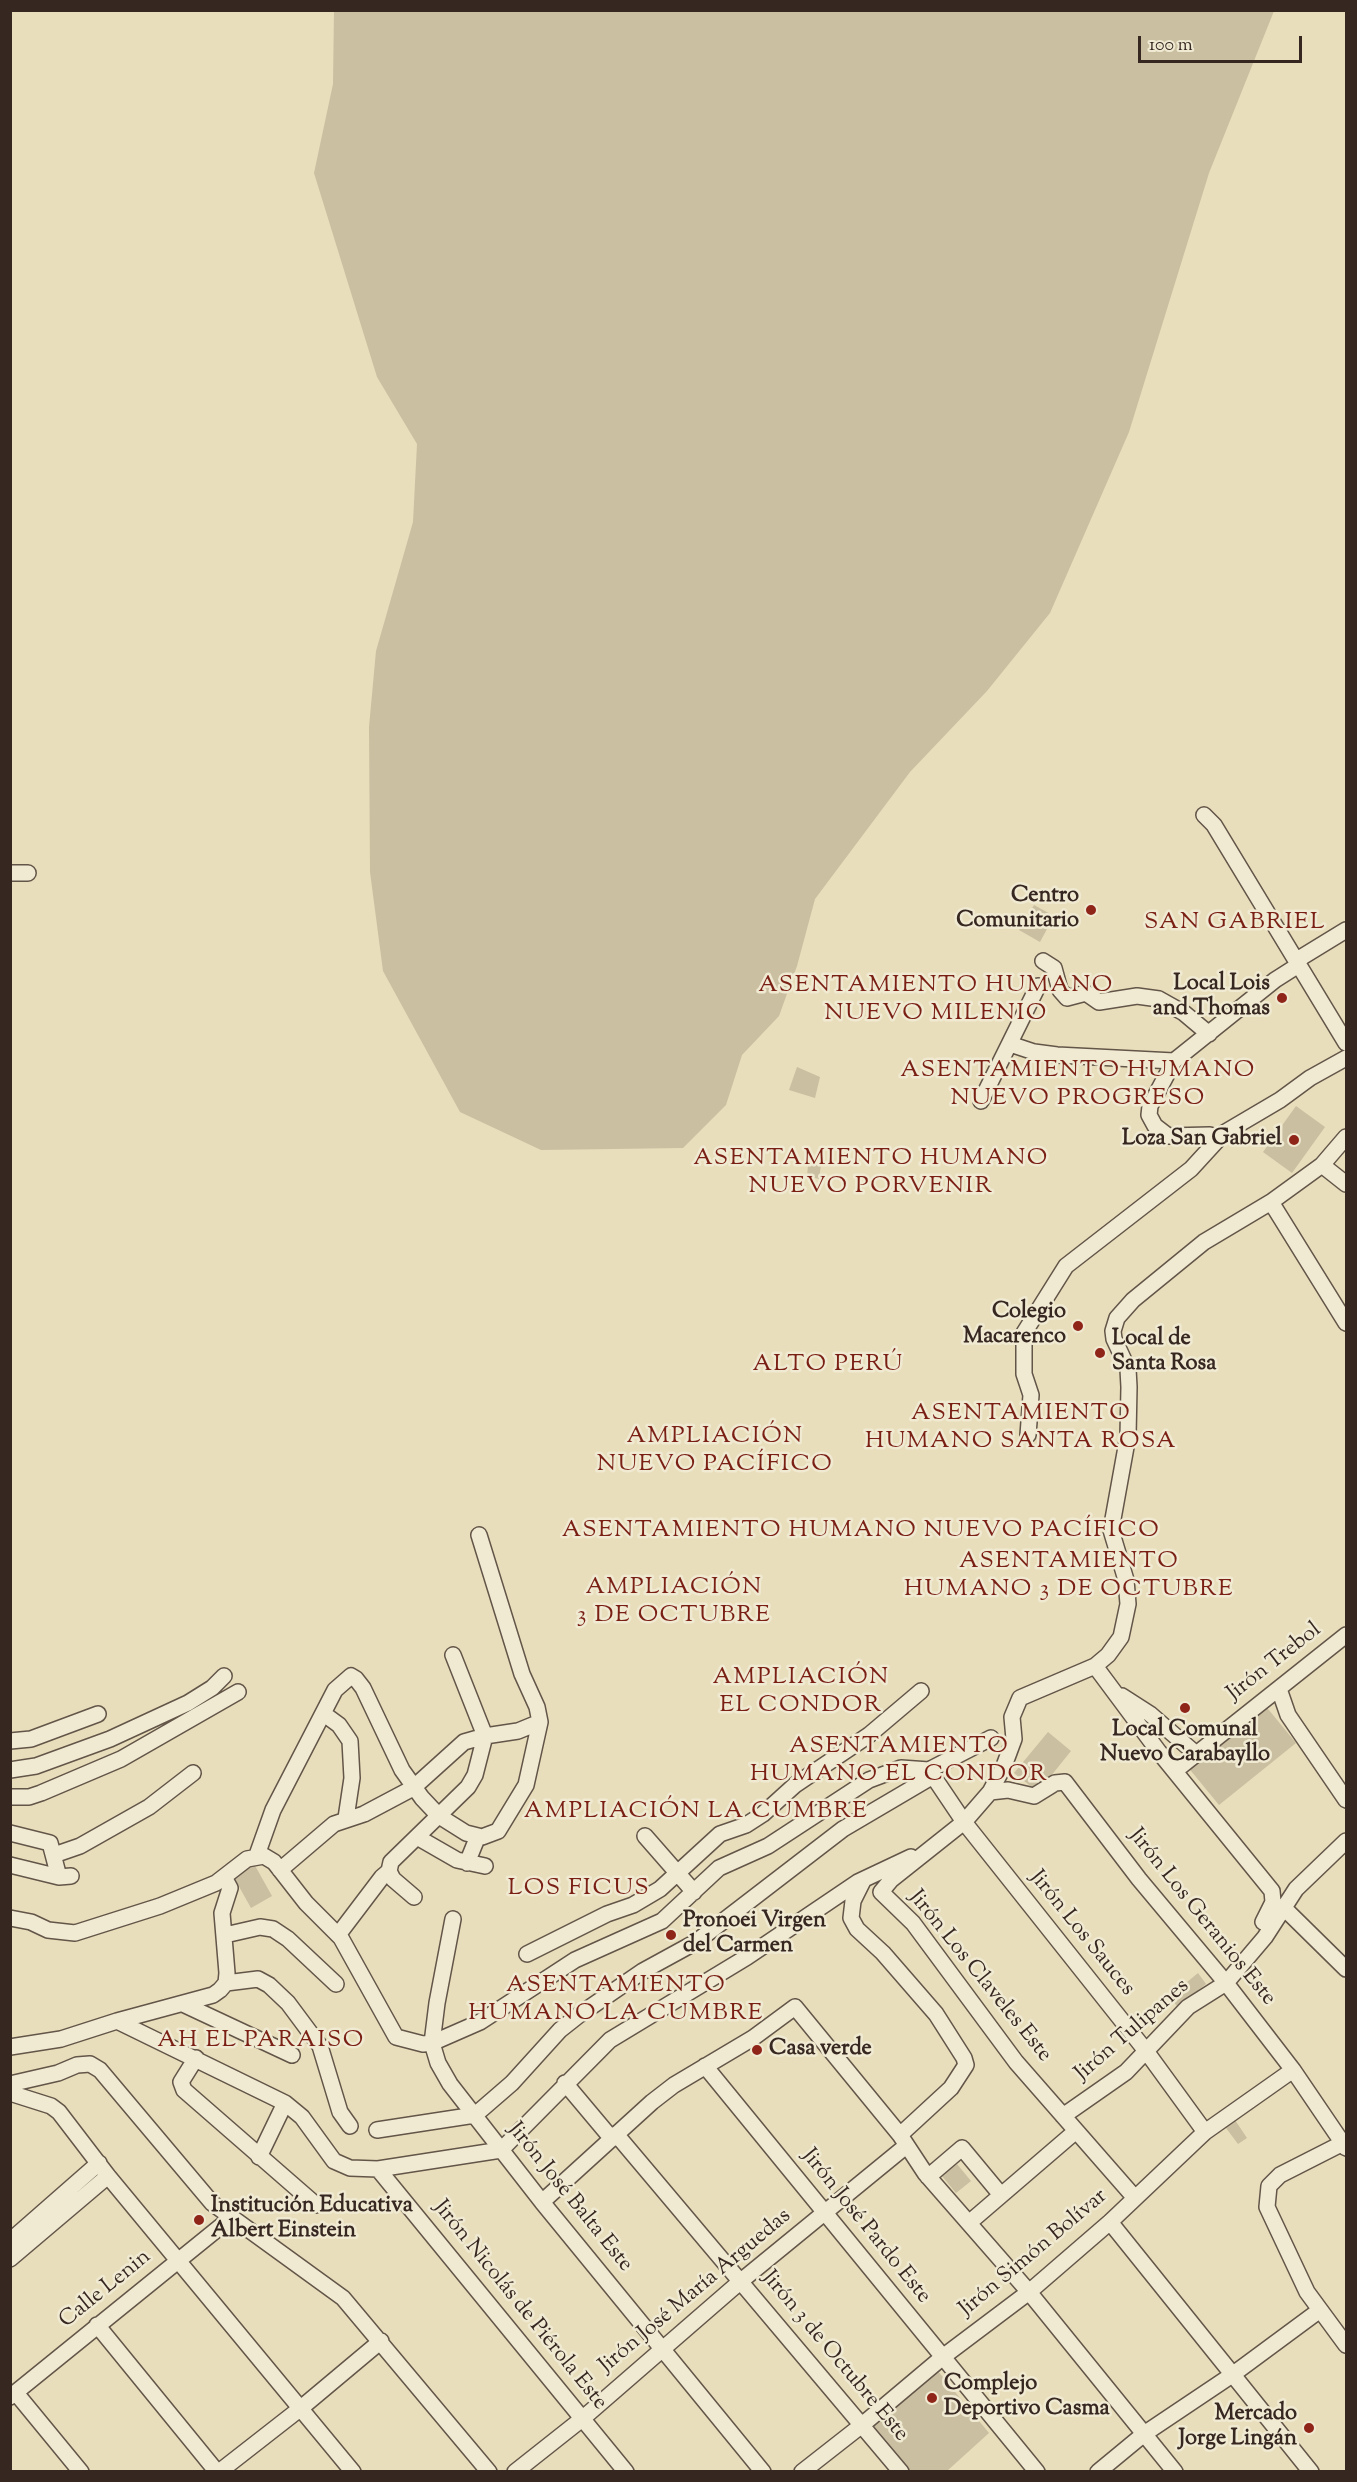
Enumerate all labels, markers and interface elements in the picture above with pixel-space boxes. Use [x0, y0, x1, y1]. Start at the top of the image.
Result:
scale bar [1141, 24, 1304, 62]
text: 100 m [1149, 33, 1193, 59]
place label: Centro Comunitario [956, 884, 1079, 936]
marker: Centro Comunitario [1084, 903, 1098, 917]
district label: SAN GABRIEL [1144, 910, 1326, 938]
place label: Local Lois and Thomas [1153, 972, 1270, 1023]
district label: ASENTAMIENTO HUMANO NUEVO MILENIO [758, 973, 1114, 1029]
marker: Local Lois and Thomas [1275, 991, 1289, 1005]
district label: ASENTAMIENTO HUMANO NUEVO PROGRESO [900, 1058, 1256, 1114]
place label: Loza San Gabriel [1122, 1127, 1282, 1153]
marker: Loza San Gabriel [1287, 1133, 1301, 1147]
district label: ASENTAMIENTO HUMANO NUEVO PORVENIR [693, 1146, 1049, 1202]
place label: Colegio Macarenco [963, 1300, 1066, 1352]
marker: Colegio Macarenco [1071, 1319, 1085, 1333]
place label: Local de Santa Rosa [1112, 1327, 1216, 1378]
marker: Local de Santa Rosa [1093, 1346, 1107, 1360]
district label: ALTO PERÚ [752, 1352, 904, 1380]
district label: ASENTAMIENTO HUMANO SANTA ROSA [865, 1401, 1177, 1457]
district label: AMPLIACIÓN NUEVO PACÍFICO [597, 1424, 833, 1480]
district label: ASENTAMIENTO HUMANO NUEVO PACÍFICO [562, 1518, 1160, 1546]
district label: ASENTAMIENTO HUMANO 3 DE OCTUBRE [904, 1549, 1234, 1605]
district label: AMPLIACIÓN 3 DE OCTUBRE [577, 1575, 771, 1631]
street label: Jirón Trebol [1223, 1618, 1327, 1708]
district label: AMPLIACIÓN EL CONDOR [712, 1665, 890, 1721]
marker: Local Comunal Nuevo Carabayllo [1178, 1701, 1192, 1715]
place label: Local Comunal Nuevo Carabayllo [1100, 1718, 1270, 1770]
district label: ASENTAMIENTO HUMANO EL CONDOR [750, 1734, 1048, 1790]
district label: AMPLIACIÓN LA CUMBRE [524, 1799, 868, 1827]
street label: Jirón Los Geranios Este [1122, 1824, 1280, 2012]
street label: Jirón Los Sauces [1022, 1866, 1140, 2002]
district label: LOS FICUS [508, 1876, 650, 1904]
street label: Jirón Los Claveles Este [902, 1886, 1056, 2068]
place label: Pronoei Virgen del Carmen [683, 1909, 826, 1960]
marker: Pronoei Virgen del Carmen [664, 1928, 678, 1942]
district label: ASENTAMIENTO HUMANO LA CUMBRE [468, 1973, 764, 2029]
street label: Jirón Tulipanes [1070, 1974, 1196, 2088]
district label: AH EL PARAISO [157, 2028, 365, 2056]
place label: Casa verde [769, 2037, 872, 2063]
marker: Casa verde [750, 2043, 764, 2057]
street label: Jirón José Balta Este [501, 2118, 637, 2278]
street label: Jirón José Pardo Este [795, 2144, 935, 2310]
street label: Jirón Simón Bolívar [955, 2184, 1113, 2324]
place label: Institución Educativa Albert Einstein [211, 2194, 413, 2246]
street label: Jirón Nicolás de Piérola Este [426, 2196, 612, 2416]
street label: Jirón José María Arguedas [595, 2204, 797, 2380]
marker: Institución Educativa Albert Einstein [192, 2213, 206, 2227]
street label: Calle Lenin [55, 2245, 157, 2335]
street label: Jirón 3 de Octubre Este [755, 2266, 913, 2448]
place label: Complejo Deportivo Casma [944, 2372, 1110, 2424]
marker: Complejo Deportivo Casma [925, 2391, 939, 2405]
place label: Mercado Jorge Lingán [1179, 2402, 1297, 2454]
marker: Mercado Jorge Lingán [1302, 2421, 1316, 2435]

